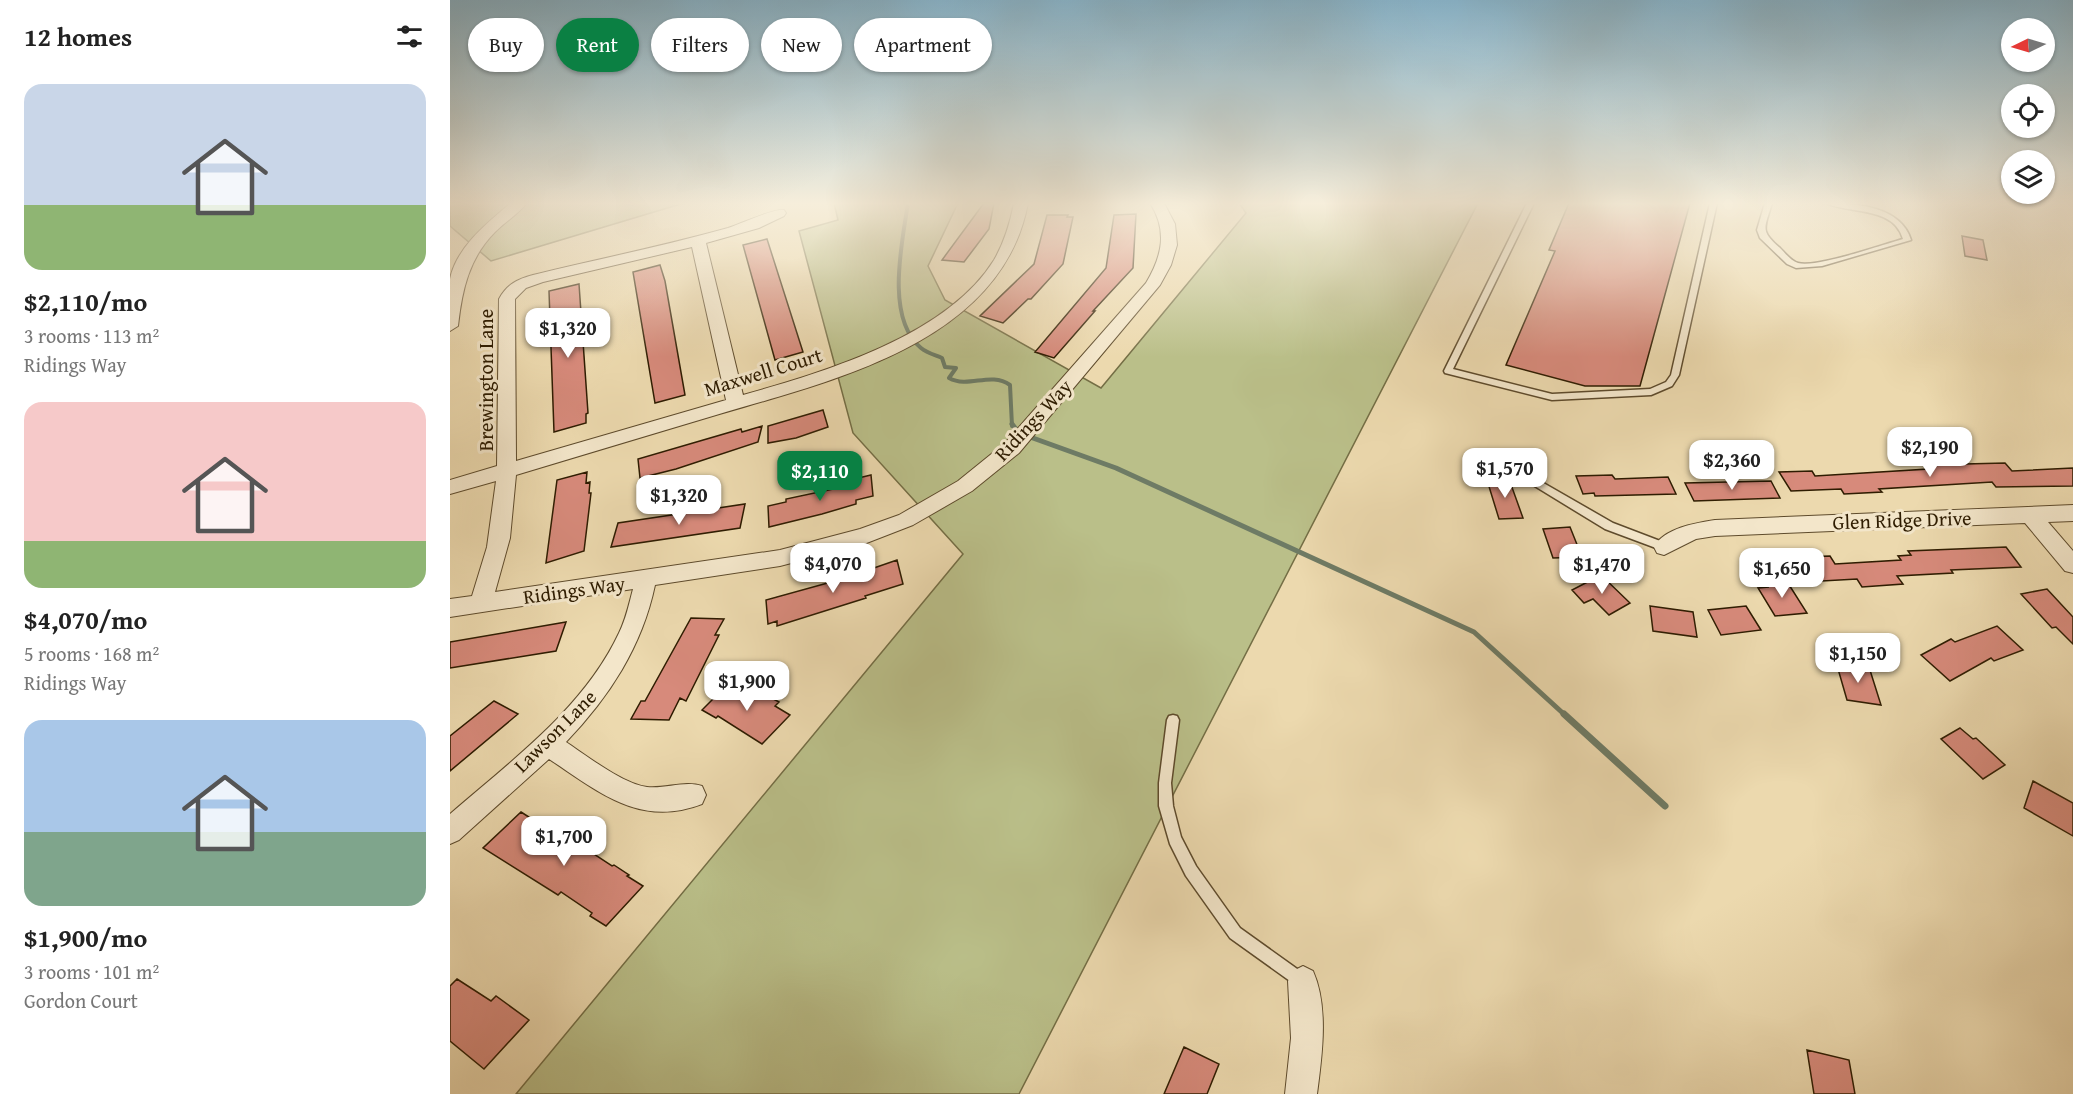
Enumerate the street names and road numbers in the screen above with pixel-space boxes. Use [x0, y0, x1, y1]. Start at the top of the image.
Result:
street label: Brewington Lane [471, 309, 500, 451]
street label: Maxwell Court [700, 340, 825, 403]
street label: Ridings Way [987, 372, 1078, 467]
street label: Glen Ridge Drive [1832, 503, 1972, 536]
street label: Ridings Way [521, 568, 627, 611]
street label: Lawson Lane [507, 683, 603, 779]

